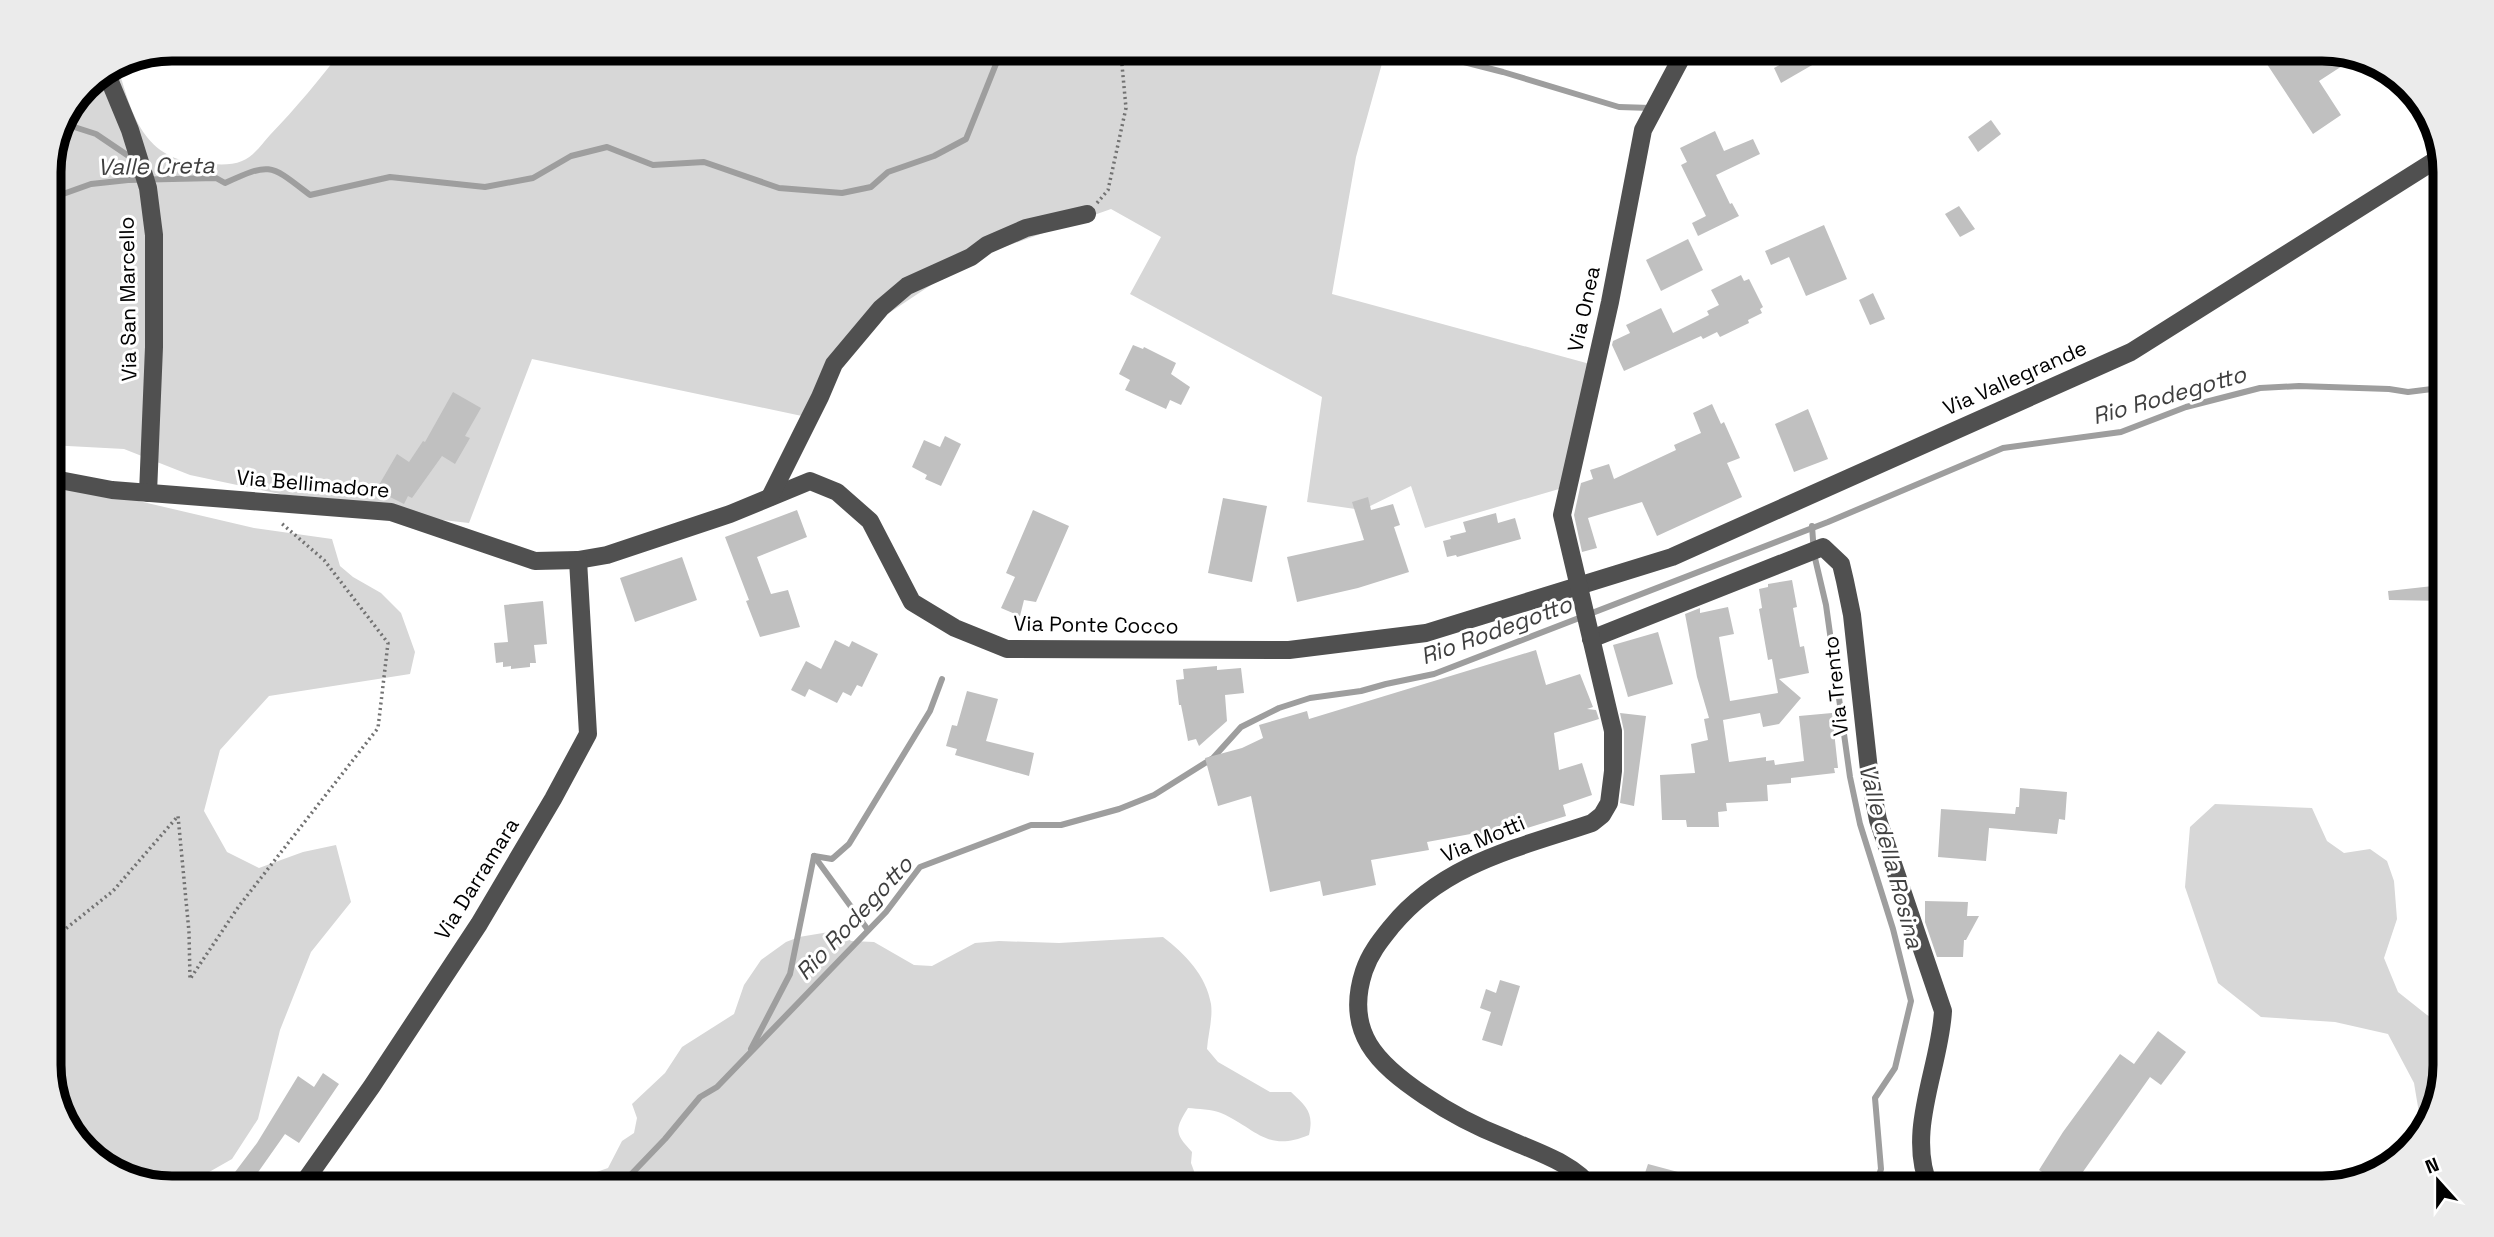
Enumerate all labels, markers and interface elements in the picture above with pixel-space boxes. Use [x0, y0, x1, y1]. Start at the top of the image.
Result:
water label: Valle Creta [97, 150, 216, 182]
street label: Via San Marcello [113, 216, 142, 382]
street label: Via Onea [1561, 264, 1606, 354]
street label: Via Vallegrande [1939, 334, 2091, 421]
water label: Rio Rodegotto [2089, 359, 2250, 431]
street label: Via Bellimadore [235, 463, 391, 504]
water label: Rio Rodegotto [1416, 589, 1576, 671]
street label: Via Ponte Cocco [1013, 610, 1179, 639]
street label: Via Trento [1817, 635, 1854, 738]
water label: Valle della Rosina [1852, 760, 1930, 952]
street label: Via Motti [1437, 809, 1529, 868]
street label: Via Darramara [428, 813, 525, 945]
water label: Rio Rodegotto [789, 849, 920, 986]
north arrow [2403, 1146, 2473, 1216]
text: N [2422, 1152, 2443, 1180]

